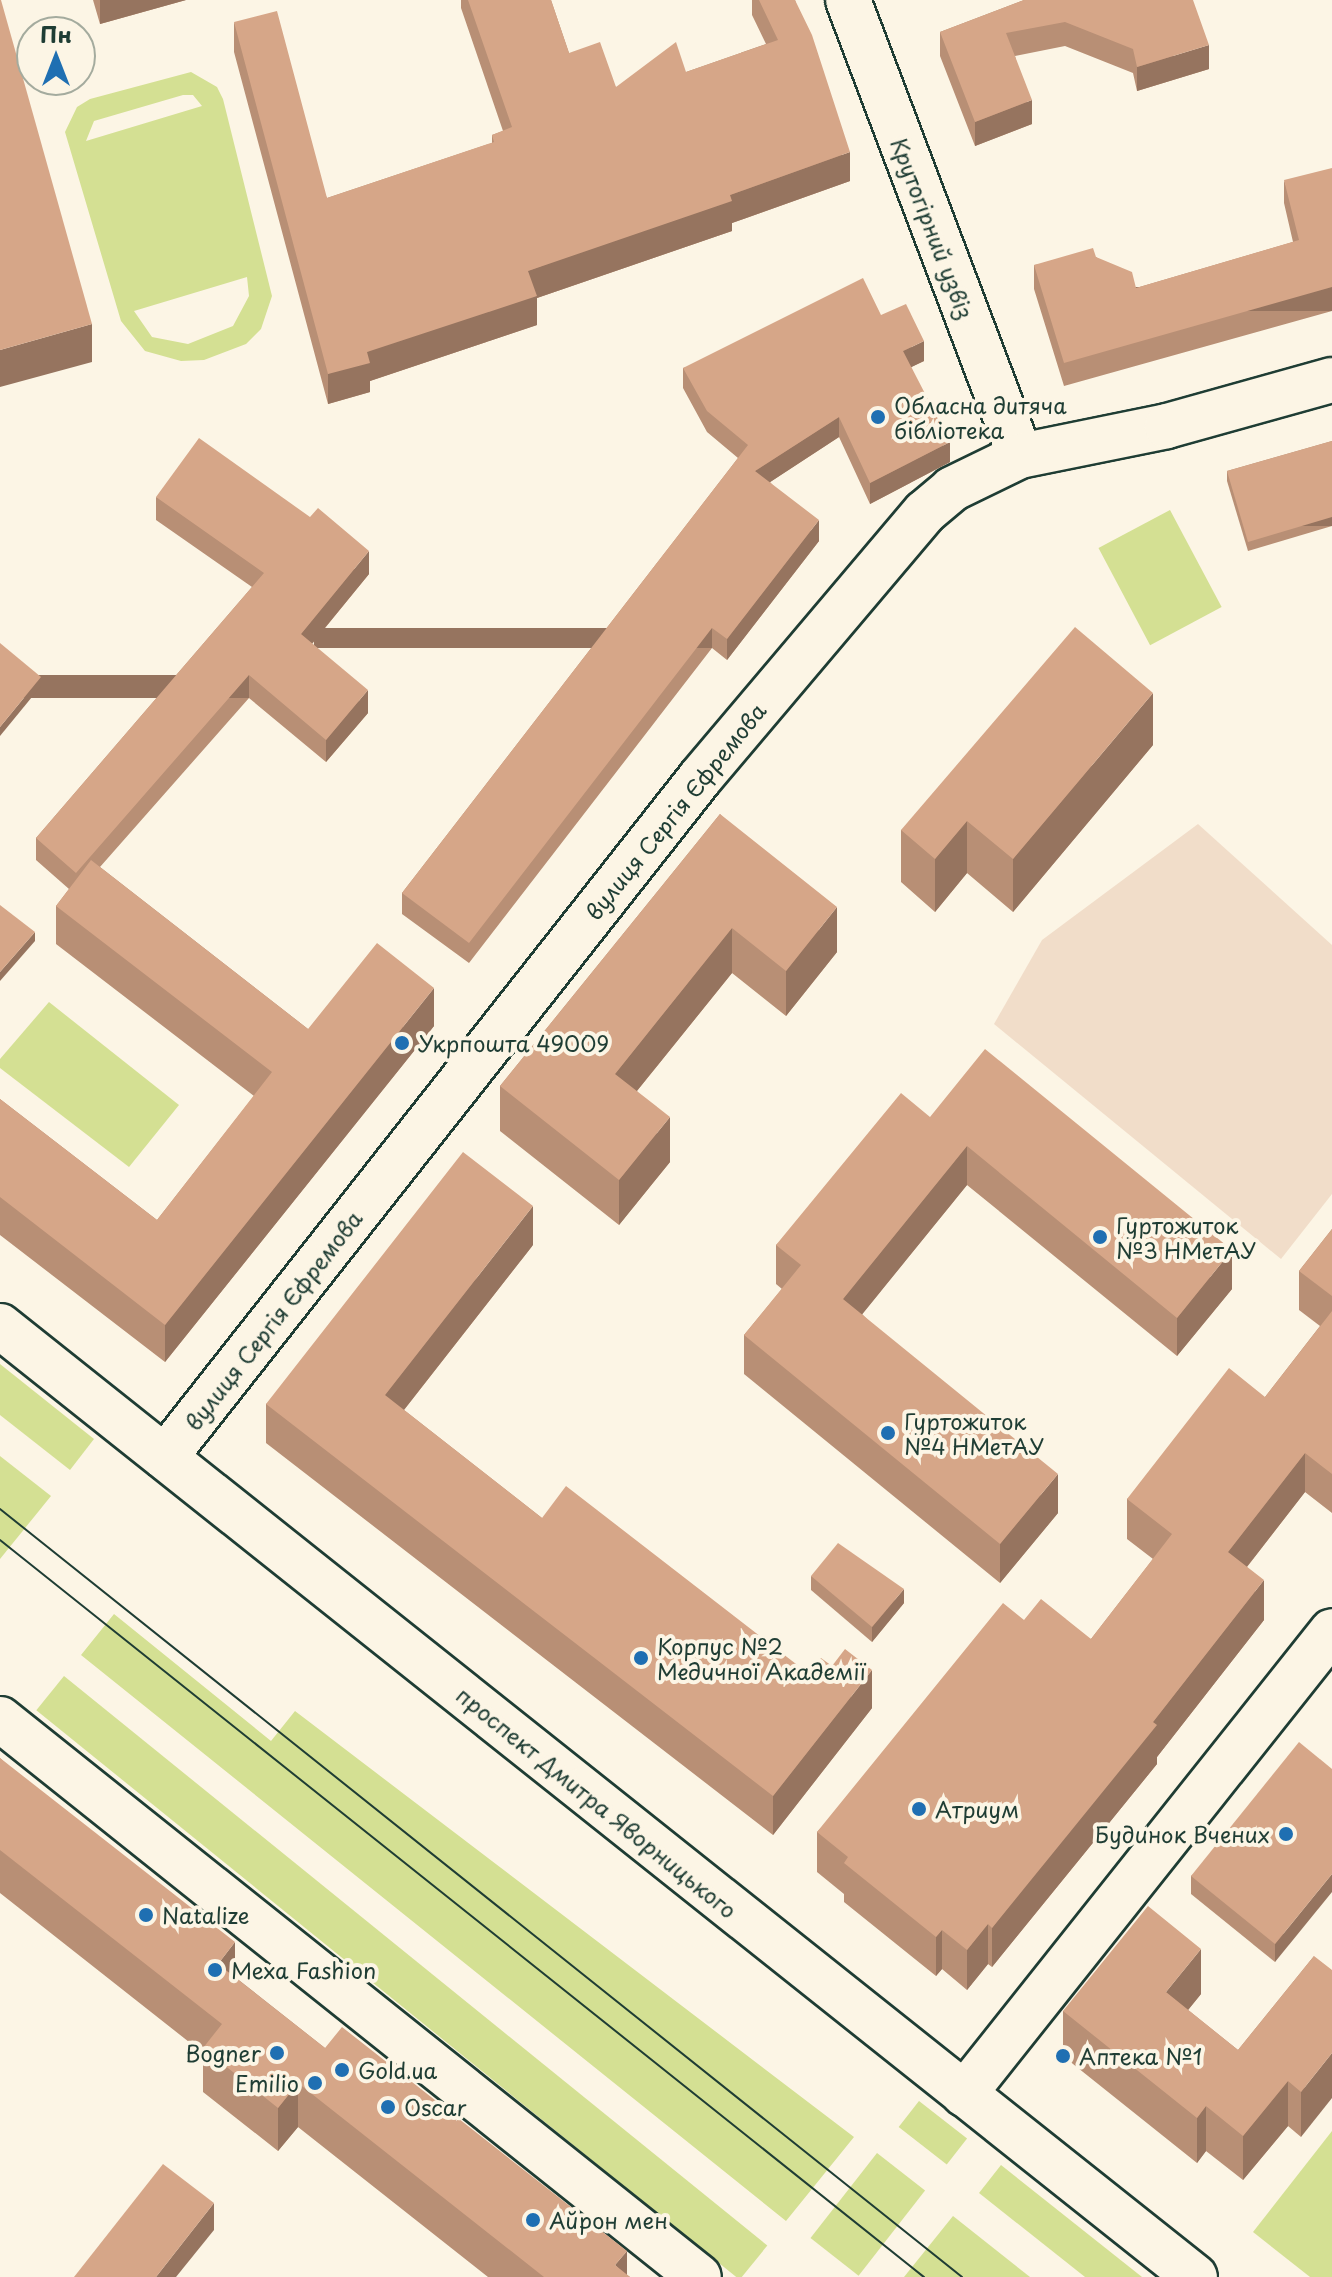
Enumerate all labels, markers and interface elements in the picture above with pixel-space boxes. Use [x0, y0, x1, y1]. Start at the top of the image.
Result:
north arrow [16, 16, 96, 96]
text: Пн [40, 17, 72, 50]
street label: Крутогірний узвіз [886, 133, 980, 323]
place label: Обласна дитяча бібліотека [894, 391, 1069, 442]
marker: Обласна дитяча бібліотека [869, 408, 887, 426]
street label: вулиця Сергія Єфремова [579, 697, 771, 925]
place label: Укрпошта 49009 [418, 1030, 610, 1056]
marker: Укрпошта 49009 [393, 1034, 411, 1052]
street label: вулиця Сергія Єфремова [179, 1204, 367, 1436]
place label: Гуртожиток №3 НМетАУ [1116, 1211, 1257, 1262]
marker: Гуртожиток №3 НМетАУ [1091, 1228, 1109, 1246]
place label: Гуртожиток №4 НМетАУ [904, 1407, 1045, 1458]
marker: Гуртожиток №4 НМетАУ [879, 1424, 897, 1442]
place label: Корпус №2 Медичної Академії [657, 1632, 866, 1684]
marker: Корпус №2 Медичної Академії [632, 1649, 650, 1667]
street label: проспект Дмитра Яворницького [452, 1681, 742, 1923]
place label: Атриум [935, 1796, 1019, 1822]
marker: Атриум [910, 1800, 928, 1818]
place label: Будинок Вчених [1094, 1821, 1270, 1847]
marker: Будинок Вчених [1277, 1825, 1295, 1843]
place label: Natalize [162, 1902, 250, 1928]
marker: Natalize [137, 1906, 155, 1924]
place label: Меха Fashion [231, 1957, 376, 1983]
marker: Меха Fashion [206, 1961, 224, 1979]
place label: Bogner [185, 2040, 261, 2066]
place label: Аптека №1 [1079, 2043, 1202, 2069]
marker: Bogner [268, 2044, 286, 2062]
marker: Аптека №1 [1054, 2047, 1072, 2065]
place label: Gold.ua [358, 2057, 437, 2083]
marker: Gold.ua [333, 2061, 351, 2079]
place label: Emilio [235, 2070, 299, 2096]
marker: Emilio [306, 2074, 324, 2092]
place label: Oscar [404, 2094, 466, 2120]
marker: Oscar [379, 2098, 397, 2116]
place label: Айрон мен [549, 2207, 669, 2233]
marker: Айрон мен [524, 2211, 542, 2229]

